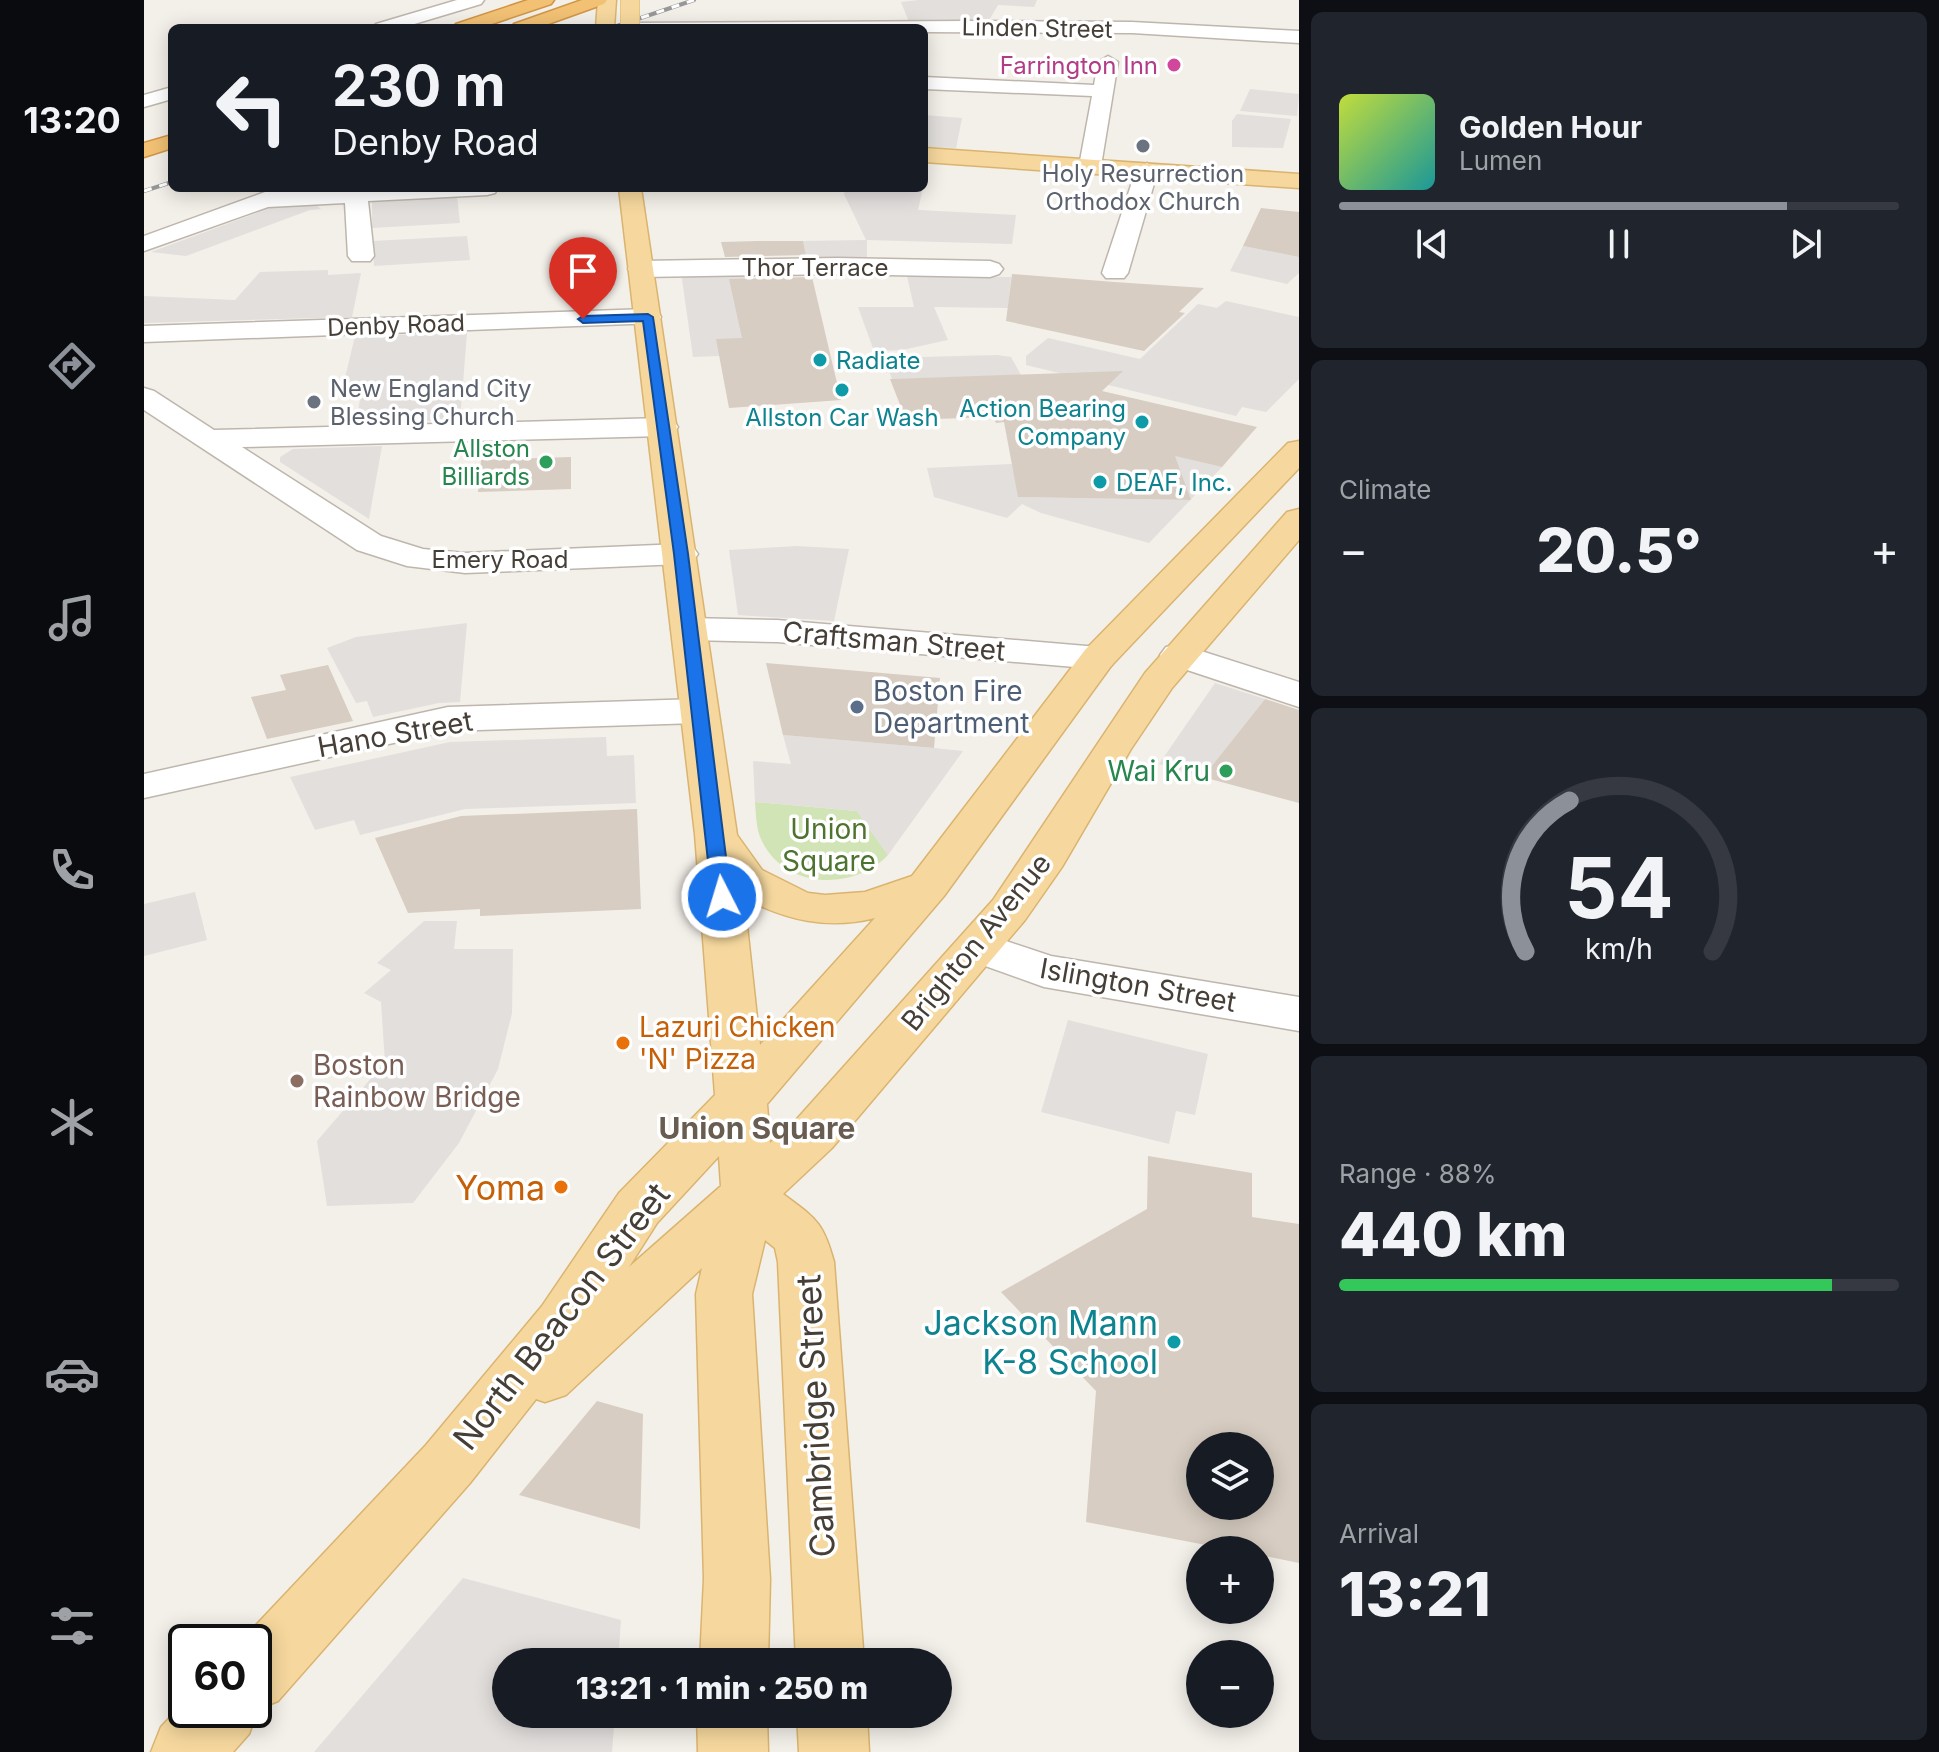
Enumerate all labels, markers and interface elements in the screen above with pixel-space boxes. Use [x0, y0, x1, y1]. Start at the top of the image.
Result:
street label: Linden Street [961, 12, 1113, 44]
place label: Farrington Inn [1000, 51, 1158, 80]
text: 230 m [332, 52, 506, 120]
icon: left [200, 56, 304, 160]
marker: Farrington Inn [1165, 56, 1183, 74]
text: 13:20 [23, 98, 121, 142]
text: Golden Hour [1459, 109, 1642, 145]
text: Denby Road [332, 120, 539, 164]
marker: Holy Resurrection Orthodox Church [1134, 137, 1152, 155]
text: Lumen [1459, 145, 1542, 176]
place label: Holy Resurrection Orthodox Church [1042, 159, 1244, 216]
icon: previous [1410, 222, 1454, 266]
icon: pause [1597, 222, 1641, 266]
icon: next [1784, 222, 1828, 266]
pin [549, 237, 617, 319]
icon: arrive [561, 249, 605, 293]
street label: Thor Terrace [741, 253, 889, 282]
street label: Denby Road [327, 308, 465, 342]
icon: directions [44, 338, 100, 394]
place label: Radiate [836, 346, 920, 375]
marker: Radiate [811, 351, 829, 369]
place label: New England City Blessing Church [330, 374, 531, 431]
marker: Allston Car Wash [833, 381, 851, 399]
marker: New England City Blessing Church [305, 393, 323, 411]
place label: Action Bearing Company [959, 394, 1126, 451]
place label: Allston Car Wash [745, 403, 939, 432]
marker: Action Bearing Company [1133, 413, 1151, 431]
place label: Allston Billiards [442, 434, 530, 491]
marker: Allston Billiards [537, 453, 555, 471]
place label: DEAF, Inc. [1116, 468, 1232, 497]
marker: DEAF, Inc. [1091, 473, 1109, 491]
text: Climate [1339, 474, 1431, 505]
text: 20.5° [1536, 514, 1702, 586]
text: − [1339, 523, 1368, 577]
text: + [1870, 523, 1899, 577]
street label: Emery Road [432, 545, 568, 574]
icon: music [44, 590, 100, 646]
street label: Craftsman Street [781, 614, 1007, 668]
place label: Boston Fire Department [873, 674, 1029, 740]
marker: Boston Fire Department [848, 698, 866, 716]
street label: Hano Street [315, 704, 475, 764]
place label: Wai Kru [1108, 754, 1210, 788]
marker: Wai Kru [1217, 762, 1235, 780]
park label: Union Square [782, 812, 876, 878]
text: 54 [1564, 837, 1674, 938]
icon: phone [44, 842, 100, 898]
street label: Brighton Avenue [894, 846, 1058, 1038]
position arrow [680, 855, 764, 939]
text: km/h [1585, 931, 1653, 966]
street label: Islington Street [1037, 951, 1239, 1019]
place label: Lazuri Chicken 'N' Pizza [639, 1010, 836, 1076]
marker: Lazuri Chicken 'N' Pizza [614, 1034, 632, 1052]
place label: Boston Rainbow Bridge [313, 1048, 521, 1114]
marker: Boston Rainbow Bridge [288, 1072, 306, 1090]
icon: climate [44, 1094, 100, 1150]
district label: Union Square [659, 1110, 855, 1146]
text: Range · 88% [1339, 1158, 1497, 1189]
place label: Yoma [455, 1167, 545, 1208]
street label: North Beacon Street [444, 1175, 678, 1457]
marker: Yoma [552, 1178, 570, 1196]
text: 440 km [1339, 1198, 1567, 1270]
street label: Cambridge Street [787, 1274, 843, 1558]
place label: Jackson Mann K-8 School [923, 1302, 1158, 1382]
marker: Jackson Mann K-8 School [1165, 1333, 1183, 1351]
icon: car [44, 1346, 100, 1402]
map controls [1186, 1432, 1274, 1728]
button: layers [1186, 1432, 1274, 1520]
text: Arrival [1339, 1518, 1419, 1549]
button: + [1186, 1536, 1274, 1624]
text: 13:21 [1339, 1558, 1491, 1630]
icon: filters [44, 1598, 100, 1654]
speed limit sign: 60 [168, 1624, 272, 1728]
button: − [1186, 1640, 1274, 1728]
text: 13:21 · 1 min · 250 m [576, 1670, 868, 1706]

